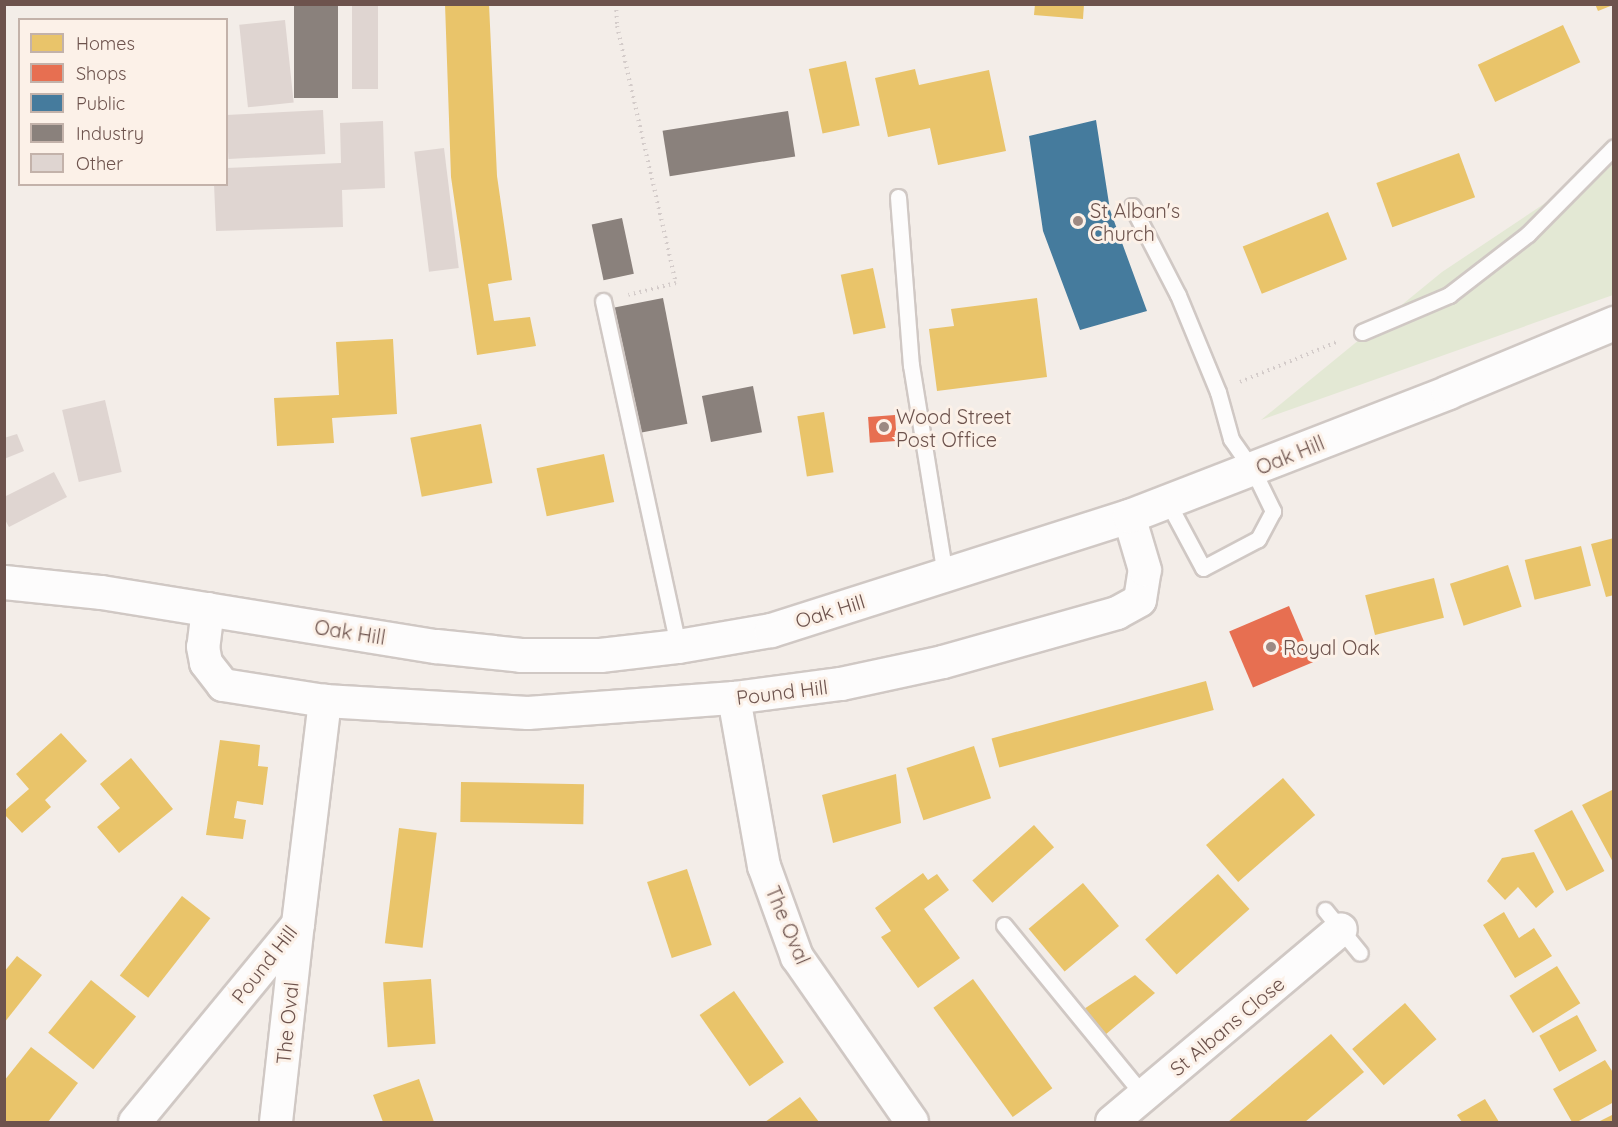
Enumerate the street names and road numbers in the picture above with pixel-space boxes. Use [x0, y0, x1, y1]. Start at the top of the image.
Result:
street label: Oak Hill [1252, 430, 1328, 480]
street label: Oak Hill [792, 589, 868, 633]
street label: Oak Hill [313, 615, 387, 649]
street label: Pound Hill [735, 674, 829, 710]
street label: The Oval [761, 882, 815, 968]
street label: Pound Hill [226, 920, 302, 1008]
street label: St Albans Close [1165, 971, 1289, 1081]
street label: The Oval [271, 981, 303, 1065]

